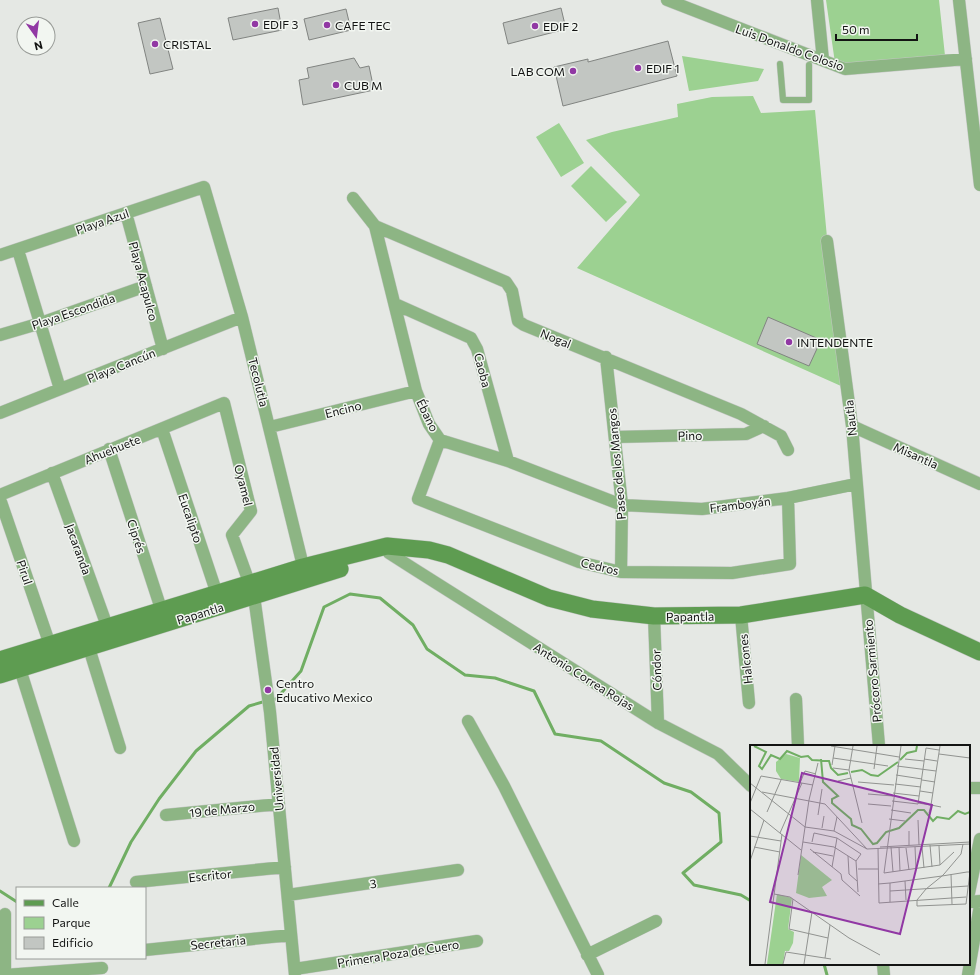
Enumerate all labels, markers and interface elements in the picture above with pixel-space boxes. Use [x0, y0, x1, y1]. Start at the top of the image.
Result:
north arrow [16, 16, 56, 56]
scale bar [836, 16, 917, 42]
place label: EDIF 3 [263, 17, 298, 31]
place label: CAFE TEC [335, 18, 391, 32]
marker: EDIF 3 [250, 19, 260, 29]
place label: EDIF 2 [543, 19, 578, 33]
marker: CAFE TEC [322, 20, 332, 30]
marker: EDIF 2 [530, 21, 540, 31]
street label: Luis Donaldo Colosio [734, 21, 846, 73]
text: 50 m [842, 22, 870, 36]
place label: CRISTAL [163, 37, 211, 51]
text: N [33, 39, 44, 53]
marker: CRISTAL [150, 39, 160, 49]
place label: EDIF 1 [646, 61, 680, 75]
marker: EDIF 1 [633, 63, 643, 73]
place label: LAB COM [511, 64, 565, 78]
marker: LAB COM [568, 66, 578, 76]
place label: CUB M [344, 78, 383, 92]
marker: CUB M [331, 80, 341, 90]
street label: Playa Azul [74, 205, 130, 237]
street label: Playa Acapulco [127, 240, 161, 322]
street label: Playa Escondida [30, 290, 116, 332]
street label: Nogal [539, 326, 573, 350]
place label: INTENDENTE [797, 335, 873, 349]
marker: INTENDENTE [784, 337, 794, 347]
street label: Playa Cancún [85, 345, 157, 385]
street label: Caoba [472, 351, 494, 389]
street label: Tecolutla [246, 356, 272, 408]
street label: Ébano [414, 396, 442, 434]
street label: Encino [323, 398, 363, 420]
street label: Nautla [841, 399, 859, 437]
street label: Paseo de los Mangos [604, 408, 628, 520]
street label: Pino [678, 428, 702, 442]
street label: Ahuehuete [82, 431, 142, 467]
street label: Misantla [891, 439, 941, 471]
street label: Oyamel [232, 463, 256, 507]
street label: Eucalipto [176, 492, 206, 544]
street label: Framboyán [709, 493, 771, 515]
street label: Ciprés [125, 517, 149, 555]
street label: Jacaranda [62, 522, 95, 577]
street label: Cedros [580, 555, 620, 577]
street label: Pirul [14, 558, 36, 586]
street label: Papantla [175, 599, 225, 627]
street label: Papantla [666, 609, 714, 623]
street label: Prócoro Sarmiento [861, 619, 883, 723]
street label: Halcones [735, 633, 755, 685]
street label: Antonio Correa Rojas [531, 639, 637, 713]
street label: Cóndor [648, 649, 664, 691]
place label: Centro Educativo Mexico [276, 676, 373, 704]
marker: Centro Educativo Mexico [263, 685, 273, 695]
inset map [750, 745, 970, 965]
street label: Universidad [266, 746, 286, 812]
street label: 19 de Marzo [189, 799, 255, 819]
street label: Escritor [188, 866, 232, 884]
street label: 3 [369, 876, 378, 890]
legend [16, 887, 146, 959]
text: Calle [52, 895, 79, 909]
text: Parque [52, 915, 90, 929]
street label: Secretaria [190, 932, 246, 952]
text: Edificio [52, 935, 93, 949]
street label: Primera Poza de Cuero [336, 936, 460, 970]

